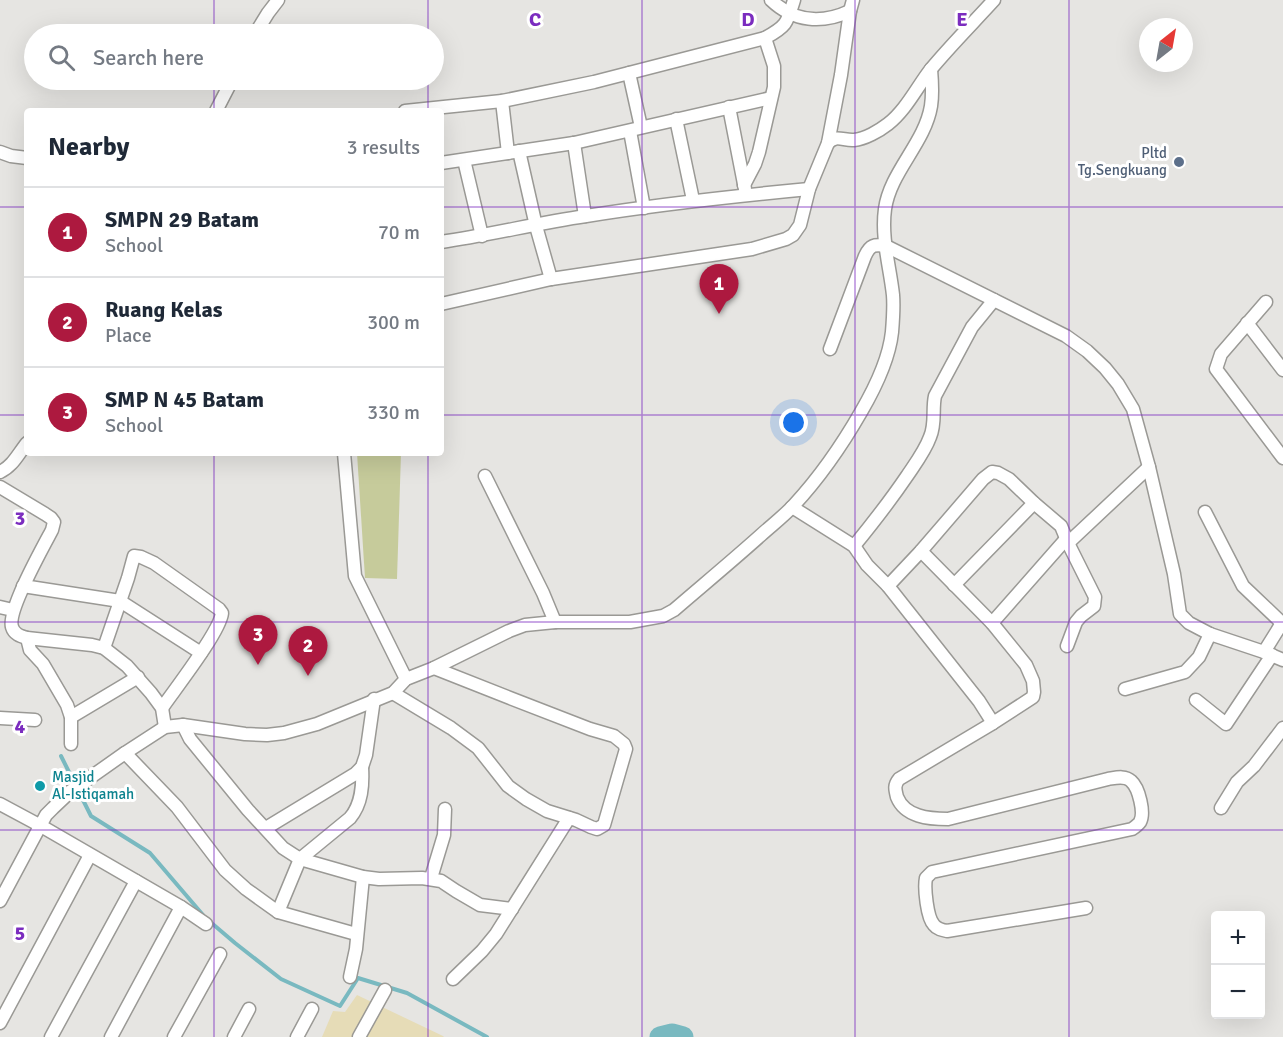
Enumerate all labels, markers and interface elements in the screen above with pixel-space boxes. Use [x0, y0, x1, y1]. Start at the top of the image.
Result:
text: C [529, 7, 541, 32]
text: D [741, 7, 755, 32]
text: E [956, 7, 968, 32]
north arrow [1139, 18, 1193, 72]
search box [24, 24, 444, 90]
icon: search [45, 41, 78, 74]
text: Search here [93, 44, 204, 71]
text: Nearby [48, 131, 129, 163]
text: 3 results [347, 135, 420, 160]
place label: Pltd Tg.Sengkuang [1078, 144, 1167, 179]
marker: Pltd Tg.Sengkuang [1172, 155, 1186, 169]
text: SMPN 29 Batam [105, 206, 259, 233]
text: 1 [62, 220, 73, 245]
text: 70 m [378, 220, 420, 245]
text: School [105, 233, 163, 258]
pin: 1 [700, 264, 738, 314]
text: Ruang Kelas [105, 296, 222, 323]
text: 2 [62, 310, 73, 335]
text: 300 m [367, 310, 420, 335]
text: Place [105, 323, 152, 348]
text: SMP N 45 Batam [105, 386, 264, 413]
text: 3 [62, 400, 73, 425]
text: 330 m [367, 400, 420, 425]
your location [779, 408, 808, 437]
text: School [105, 413, 163, 438]
text: 3 [15, 506, 25, 531]
pin: 3 [238, 616, 278, 665]
pin: 2 [288, 626, 328, 676]
text: 4 [15, 714, 26, 739]
place label: Masjid Al-Istiqamah [52, 768, 134, 803]
marker: Masjid Al-Istiqamah [33, 779, 47, 793]
map controls [1211, 911, 1265, 1019]
button: + [1211, 911, 1265, 965]
text: 5 [15, 921, 25, 946]
button: − [1211, 965, 1265, 1019]

